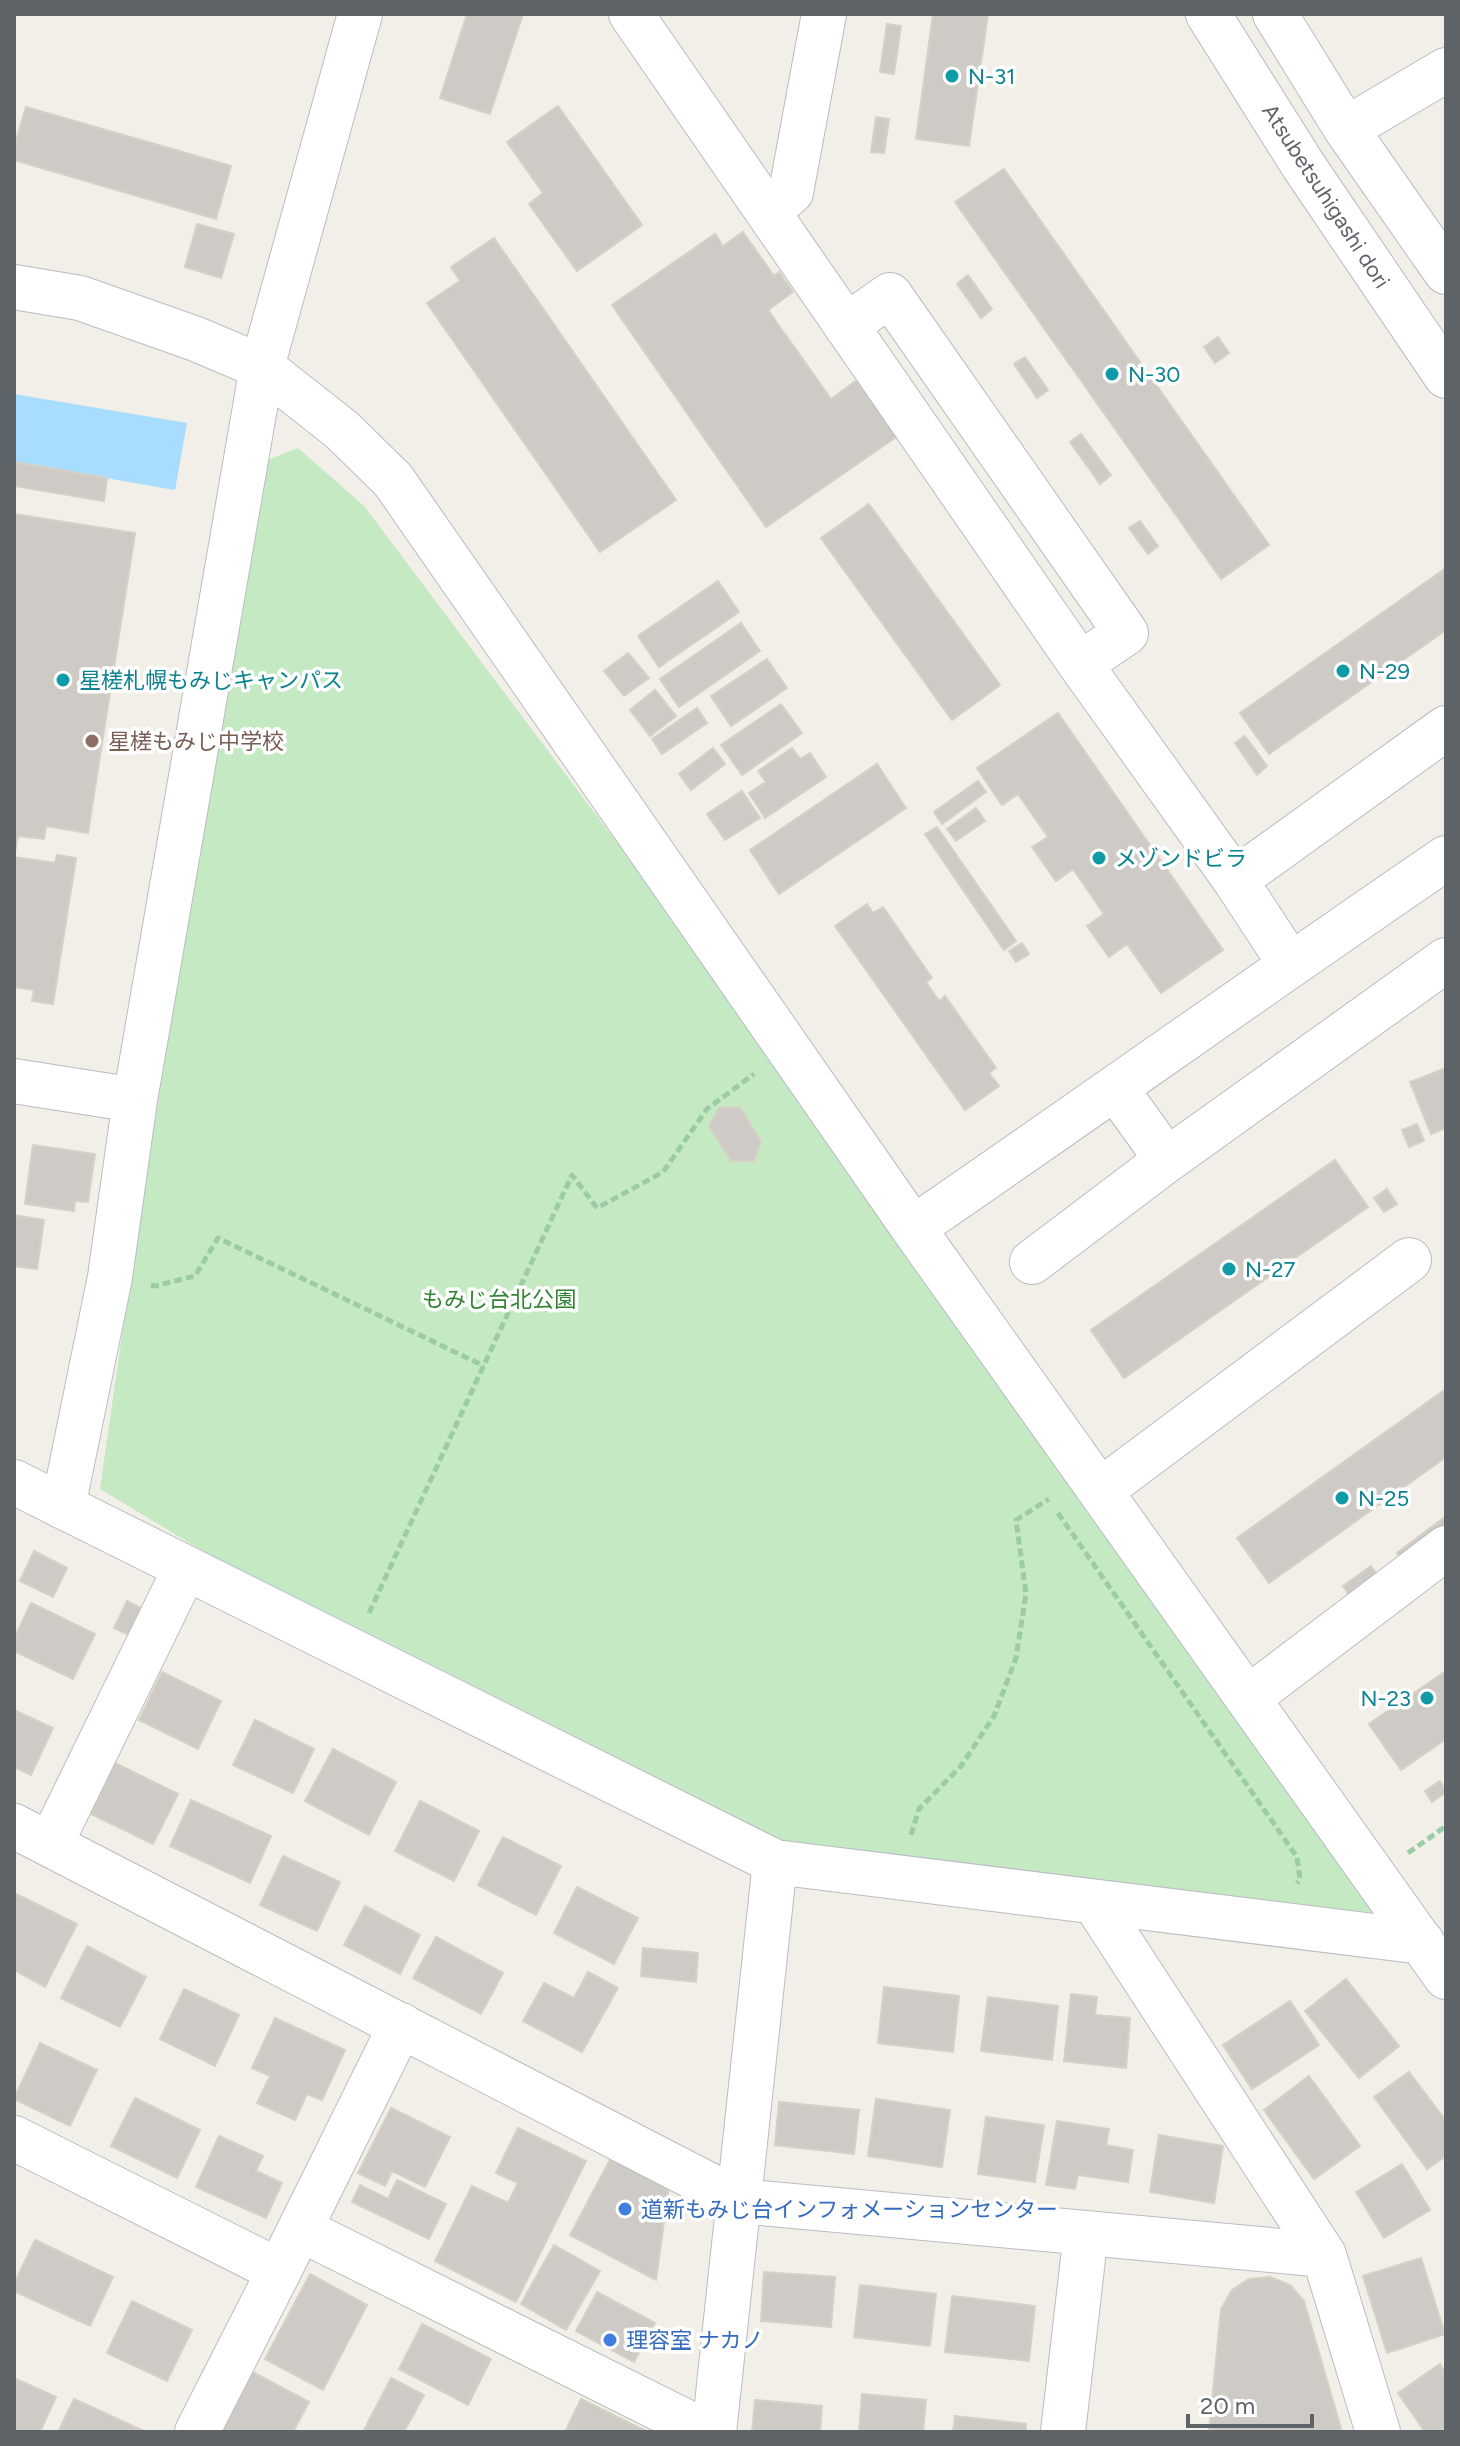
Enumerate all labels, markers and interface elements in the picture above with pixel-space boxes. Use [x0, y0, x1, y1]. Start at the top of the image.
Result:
place label: N-31 [968, 63, 1015, 90]
marker: N-31 [943, 67, 961, 85]
street label: Atsubetsuhigashi dori [1256, 99, 1396, 293]
place label: N-30 [1128, 361, 1180, 388]
marker: N-30 [1103, 365, 1121, 383]
place label: N-29 [1359, 658, 1410, 685]
marker: N-29 [1334, 662, 1352, 680]
place label: 星槎札幌もみじキャンパス [79, 667, 343, 694]
marker: 星槎札幌もみじキャンパス [54, 671, 72, 689]
place label: 星槎もみじ中学校 [108, 728, 284, 755]
marker: 星槎もみじ中学校 [83, 732, 101, 750]
place label: メゾンドビラ [1115, 845, 1247, 872]
marker: メゾンドビラ [1090, 849, 1108, 867]
place label: N-27 [1245, 1256, 1296, 1283]
marker: N-27 [1220, 1260, 1238, 1278]
park label: もみじ台北公園 [422, 1286, 576, 1313]
place label: N-25 [1358, 1485, 1409, 1512]
marker: N-25 [1333, 1489, 1351, 1507]
place label: N-23 [1361, 1685, 1411, 1712]
marker: N-23 [1418, 1689, 1436, 1707]
place label: 道新もみじ台インフォメーションセンター [641, 2196, 1058, 2223]
marker: 道新もみじ台インフォメーションセンター [616, 2200, 634, 2218]
place label: 理容室 ナカノ [626, 2327, 763, 2354]
marker: 理容室 ナカノ [601, 2331, 619, 2349]
scale bar [1188, 2378, 1312, 2428]
text: 20 m [1200, 2391, 1255, 2420]

